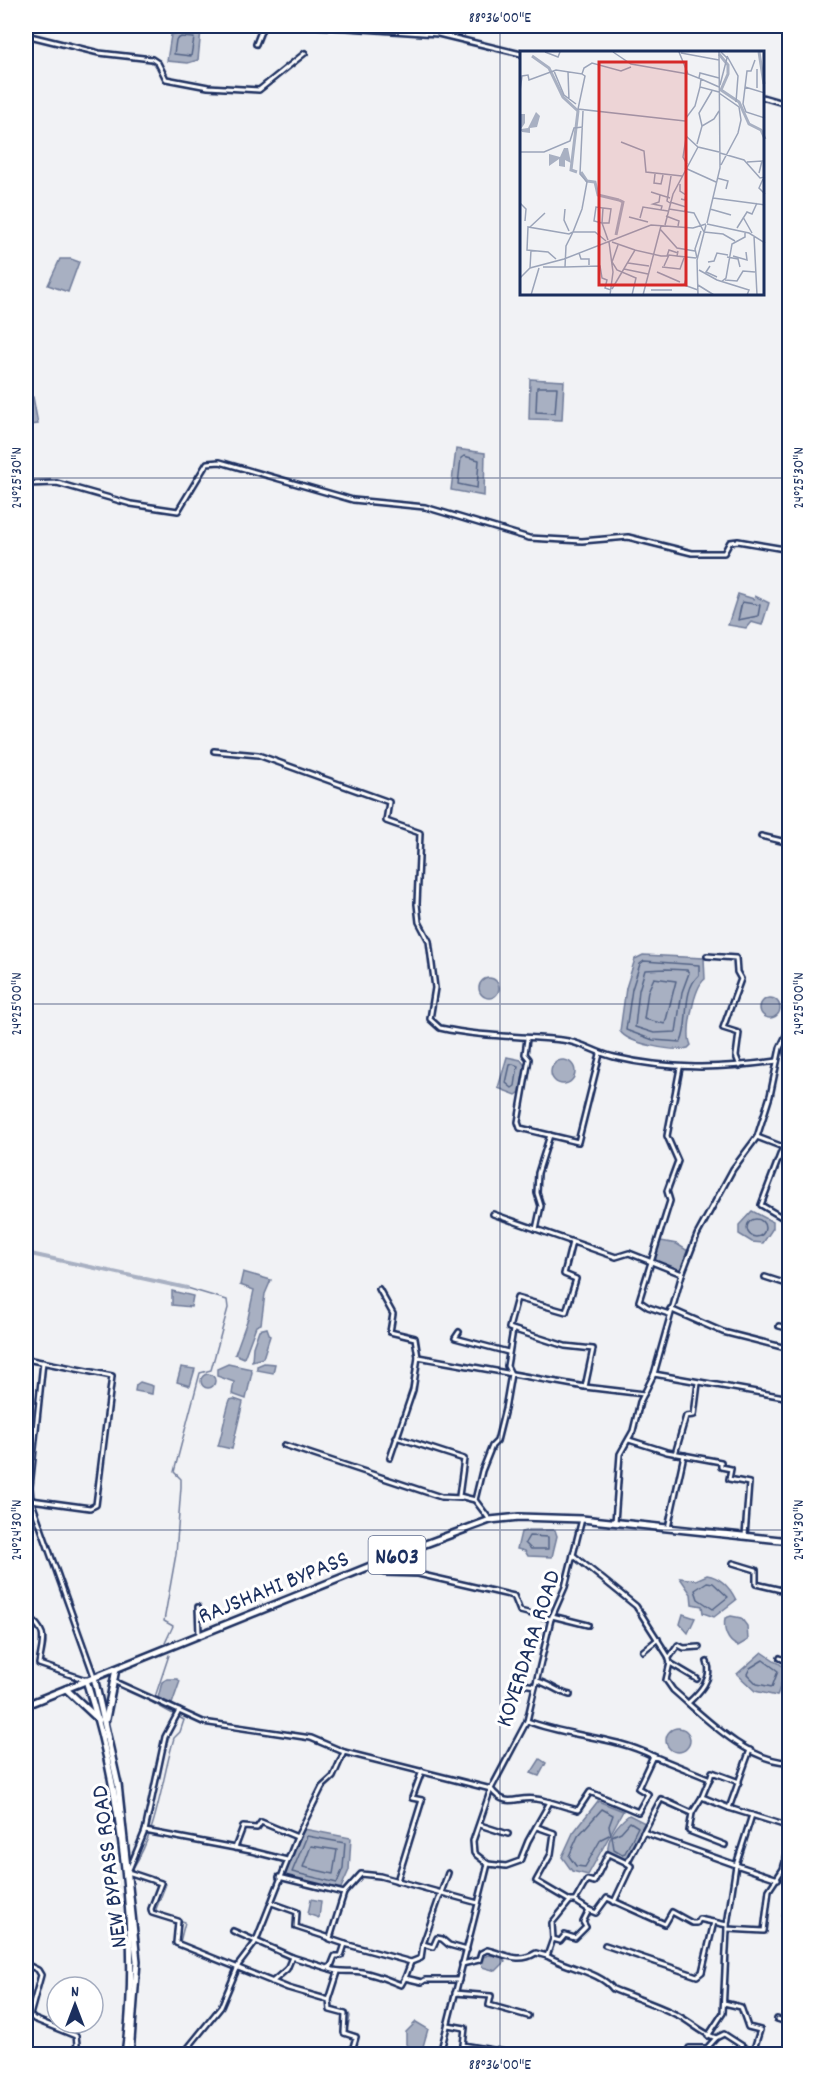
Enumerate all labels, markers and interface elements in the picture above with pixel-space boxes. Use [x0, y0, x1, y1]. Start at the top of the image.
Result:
text: 88°36'00"E [469, 8, 531, 30]
inset map [520, 51, 764, 296]
text: 24°25'30"N [7, 447, 29, 509]
text: 24°25'30"N [789, 447, 811, 509]
text: 24°25'00"N [7, 972, 29, 1036]
text: 24°25'00"N [789, 972, 811, 1036]
text: 24°24'30"N [7, 1500, 29, 1560]
text: 24°24'30"N [789, 1500, 811, 1560]
road number: N603 [368, 1536, 426, 1574]
street label: RAJSHAHI BYPASS [194, 1543, 355, 1635]
street label: KOYERDARA ROAD [489, 1566, 571, 1732]
street label: NEW BYPASS ROAD [84, 1783, 138, 1950]
north arrow [45, 1975, 105, 2035]
text: N [71, 1981, 79, 2004]
text: 88°36'00"E [469, 2055, 531, 2077]

